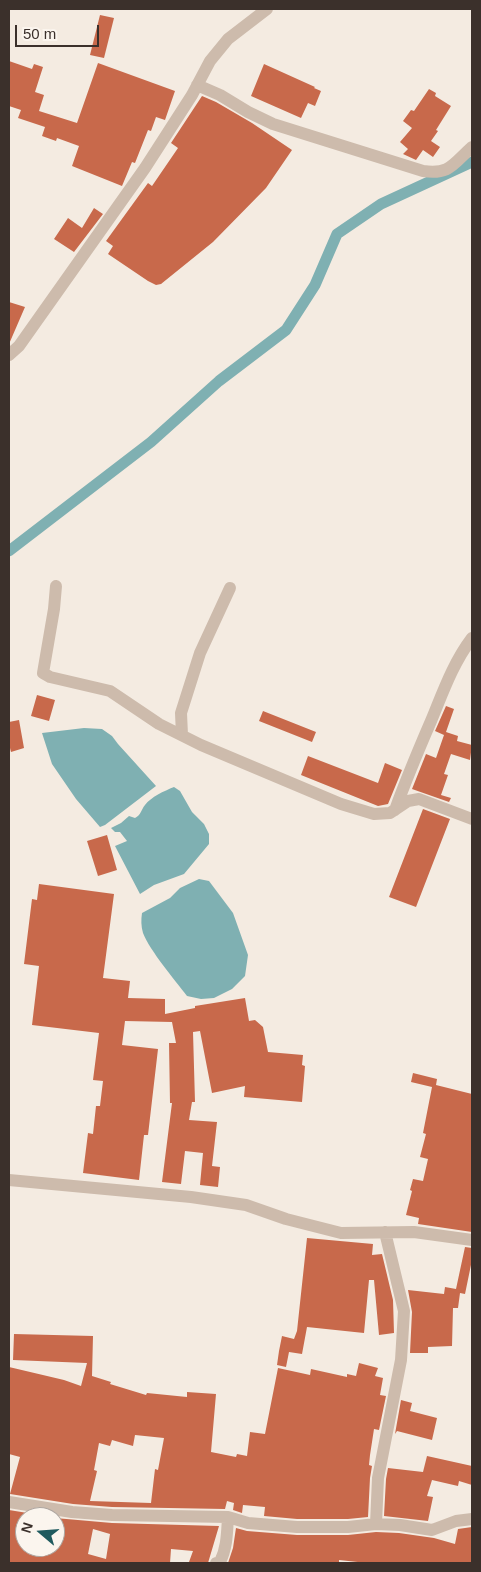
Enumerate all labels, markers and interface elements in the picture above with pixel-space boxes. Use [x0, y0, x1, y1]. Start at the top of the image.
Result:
scale bar [18, 15, 101, 47]
text: 50 m [23, 25, 56, 42]
north arrow [15, 1507, 65, 1557]
text: N [18, 1520, 36, 1535]

